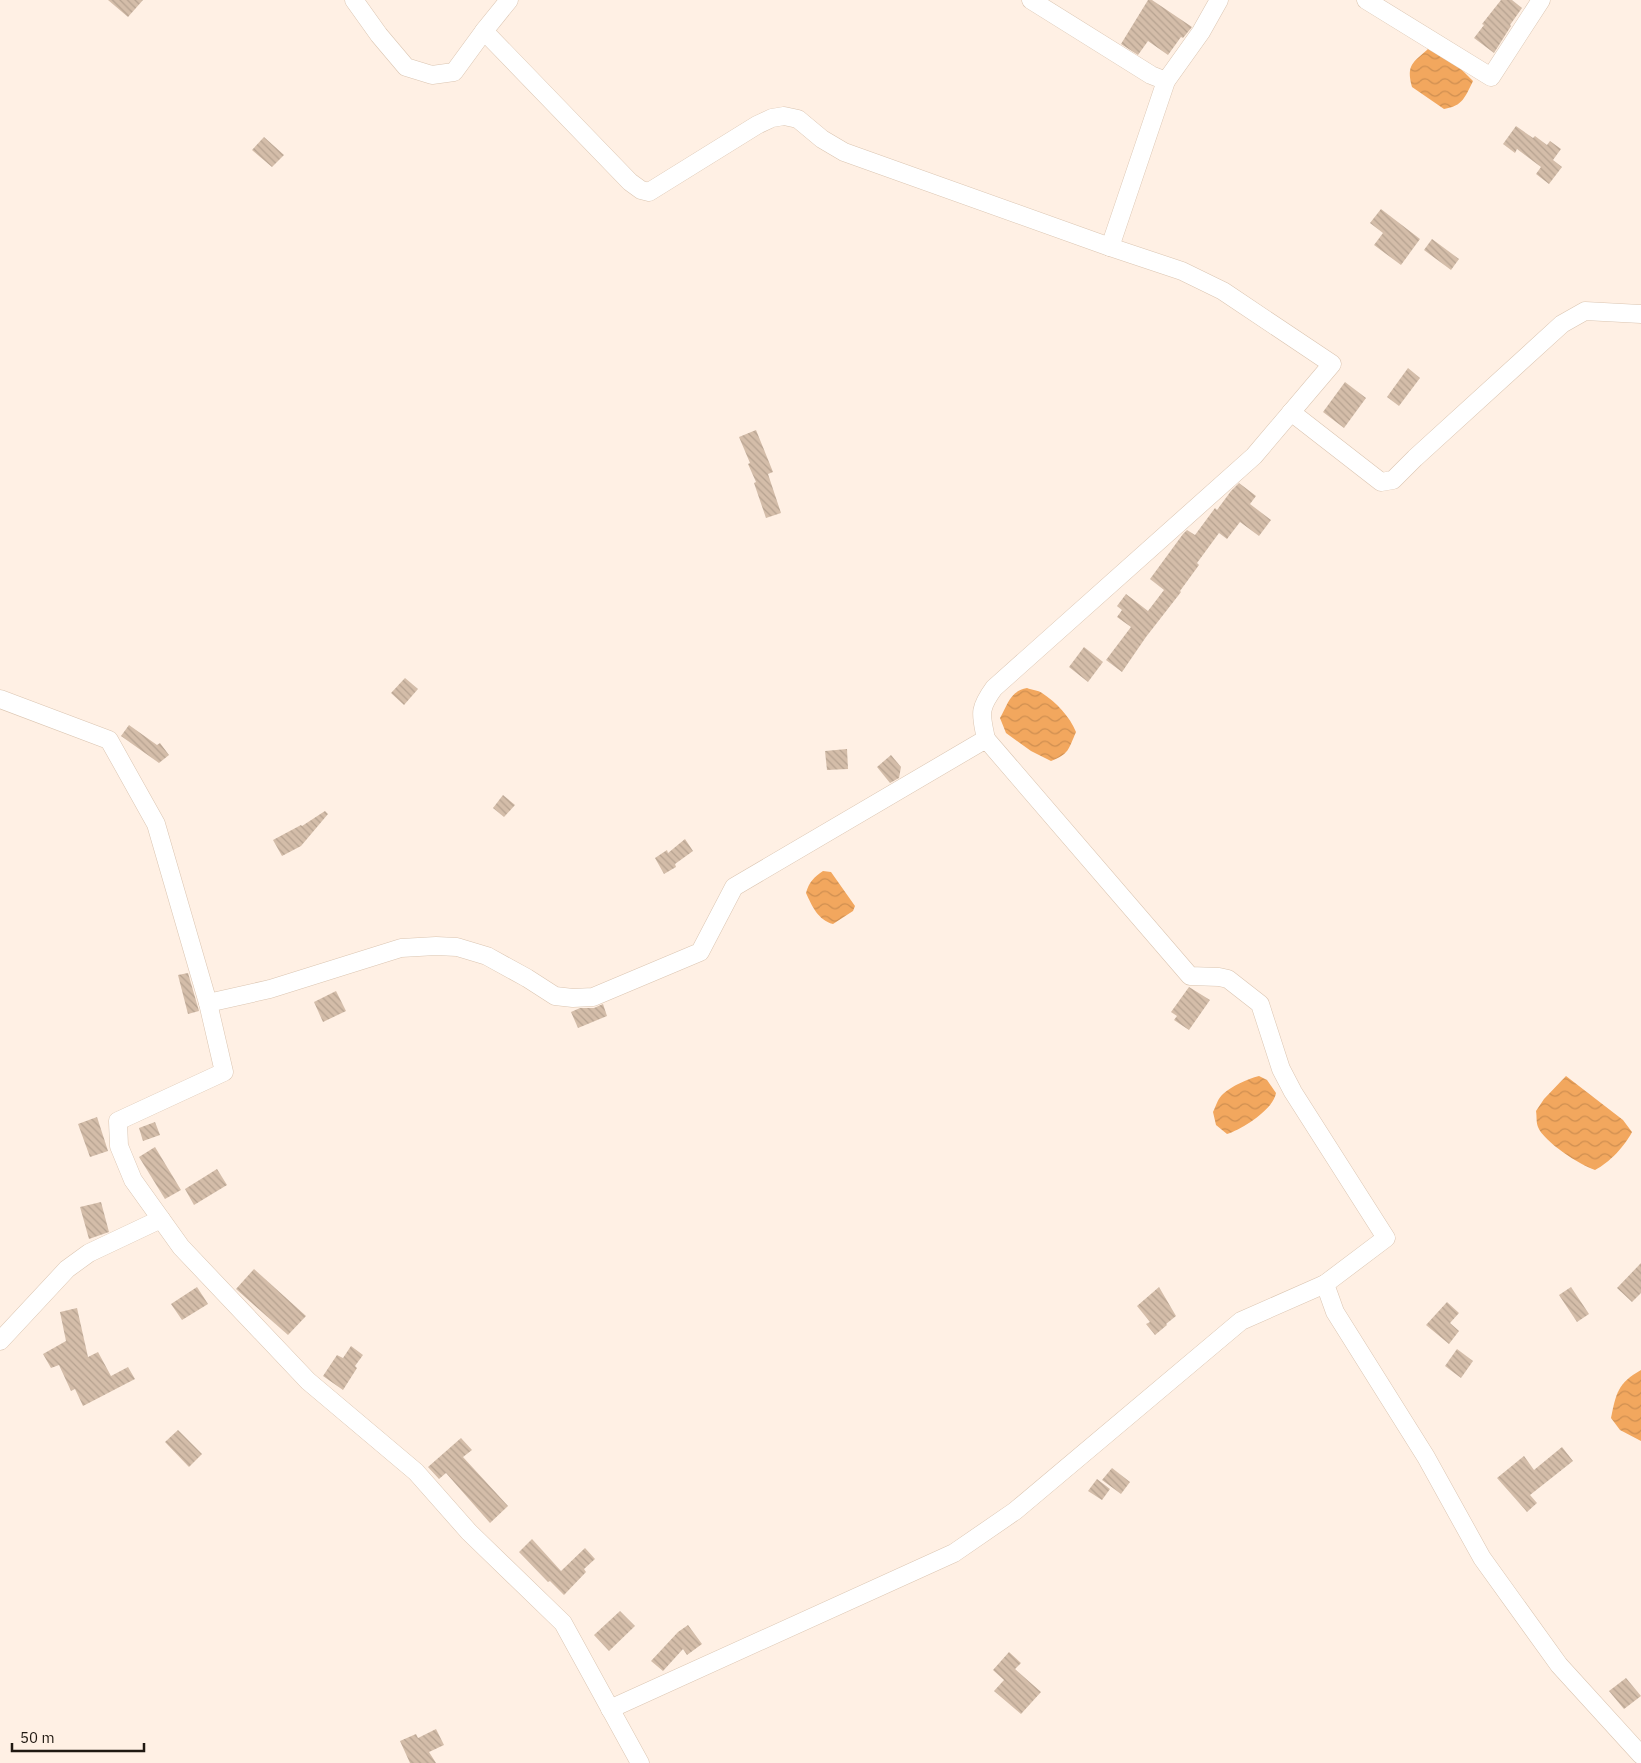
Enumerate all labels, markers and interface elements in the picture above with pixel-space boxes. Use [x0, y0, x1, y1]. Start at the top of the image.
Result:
scale bar [12, 1720, 145, 1752]
text: 50 m [20, 1728, 55, 1747]

